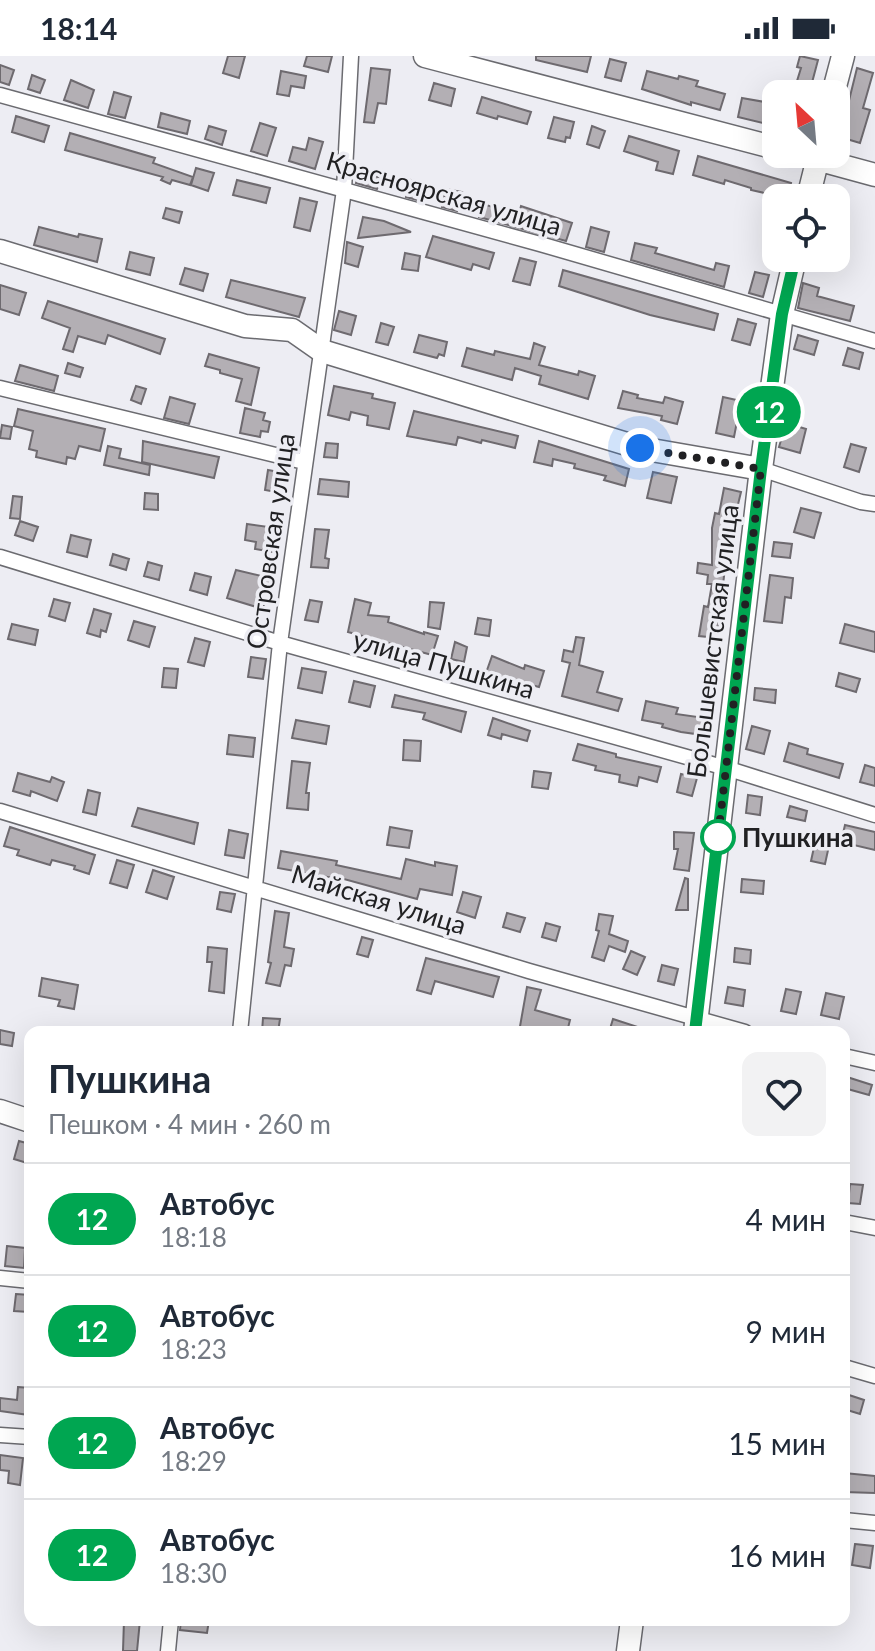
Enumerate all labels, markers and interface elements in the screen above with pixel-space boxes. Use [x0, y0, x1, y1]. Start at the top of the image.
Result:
text: 18:14 [40, 10, 117, 46]
north arrow [762, 80, 850, 168]
map controls [762, 80, 850, 272]
street label: Красноярская улица [323, 144, 565, 242]
button: locate [762, 184, 850, 272]
line badge: 12 [733, 386, 805, 438]
text: 12 [753, 395, 785, 429]
your location [620, 428, 660, 468]
street label: Островская улица [239, 431, 301, 651]
street label: Большевистская улица [679, 502, 745, 780]
street label: улица Пушкина [350, 623, 538, 705]
marker: Пушкина [701, 820, 735, 854]
place label: Пушкина [742, 821, 854, 853]
street label: Майская улица [288, 857, 470, 941]
button: heart [742, 1052, 826, 1136]
text: Пушкина [48, 1055, 211, 1101]
text: Пешком · 4 мин · 260 m [48, 1108, 331, 1140]
text: Автобус [160, 1185, 275, 1221]
text: 4 мин [746, 1201, 826, 1237]
text: 12 [76, 1202, 108, 1236]
text: 18:18 [160, 1221, 227, 1253]
text: Автобус [160, 1297, 275, 1333]
text: 9 мин [746, 1313, 826, 1349]
text: 12 [76, 1314, 108, 1348]
text: 18:23 [160, 1333, 227, 1365]
text: Автобус [160, 1409, 275, 1445]
text: 15 мин [728, 1425, 826, 1461]
text: 12 [76, 1426, 108, 1460]
text: 18:29 [160, 1445, 227, 1477]
text: Автобус [160, 1521, 275, 1557]
text: 16 мин [728, 1537, 826, 1573]
text: 12 [76, 1538, 108, 1572]
text: 18:30 [160, 1557, 227, 1589]

